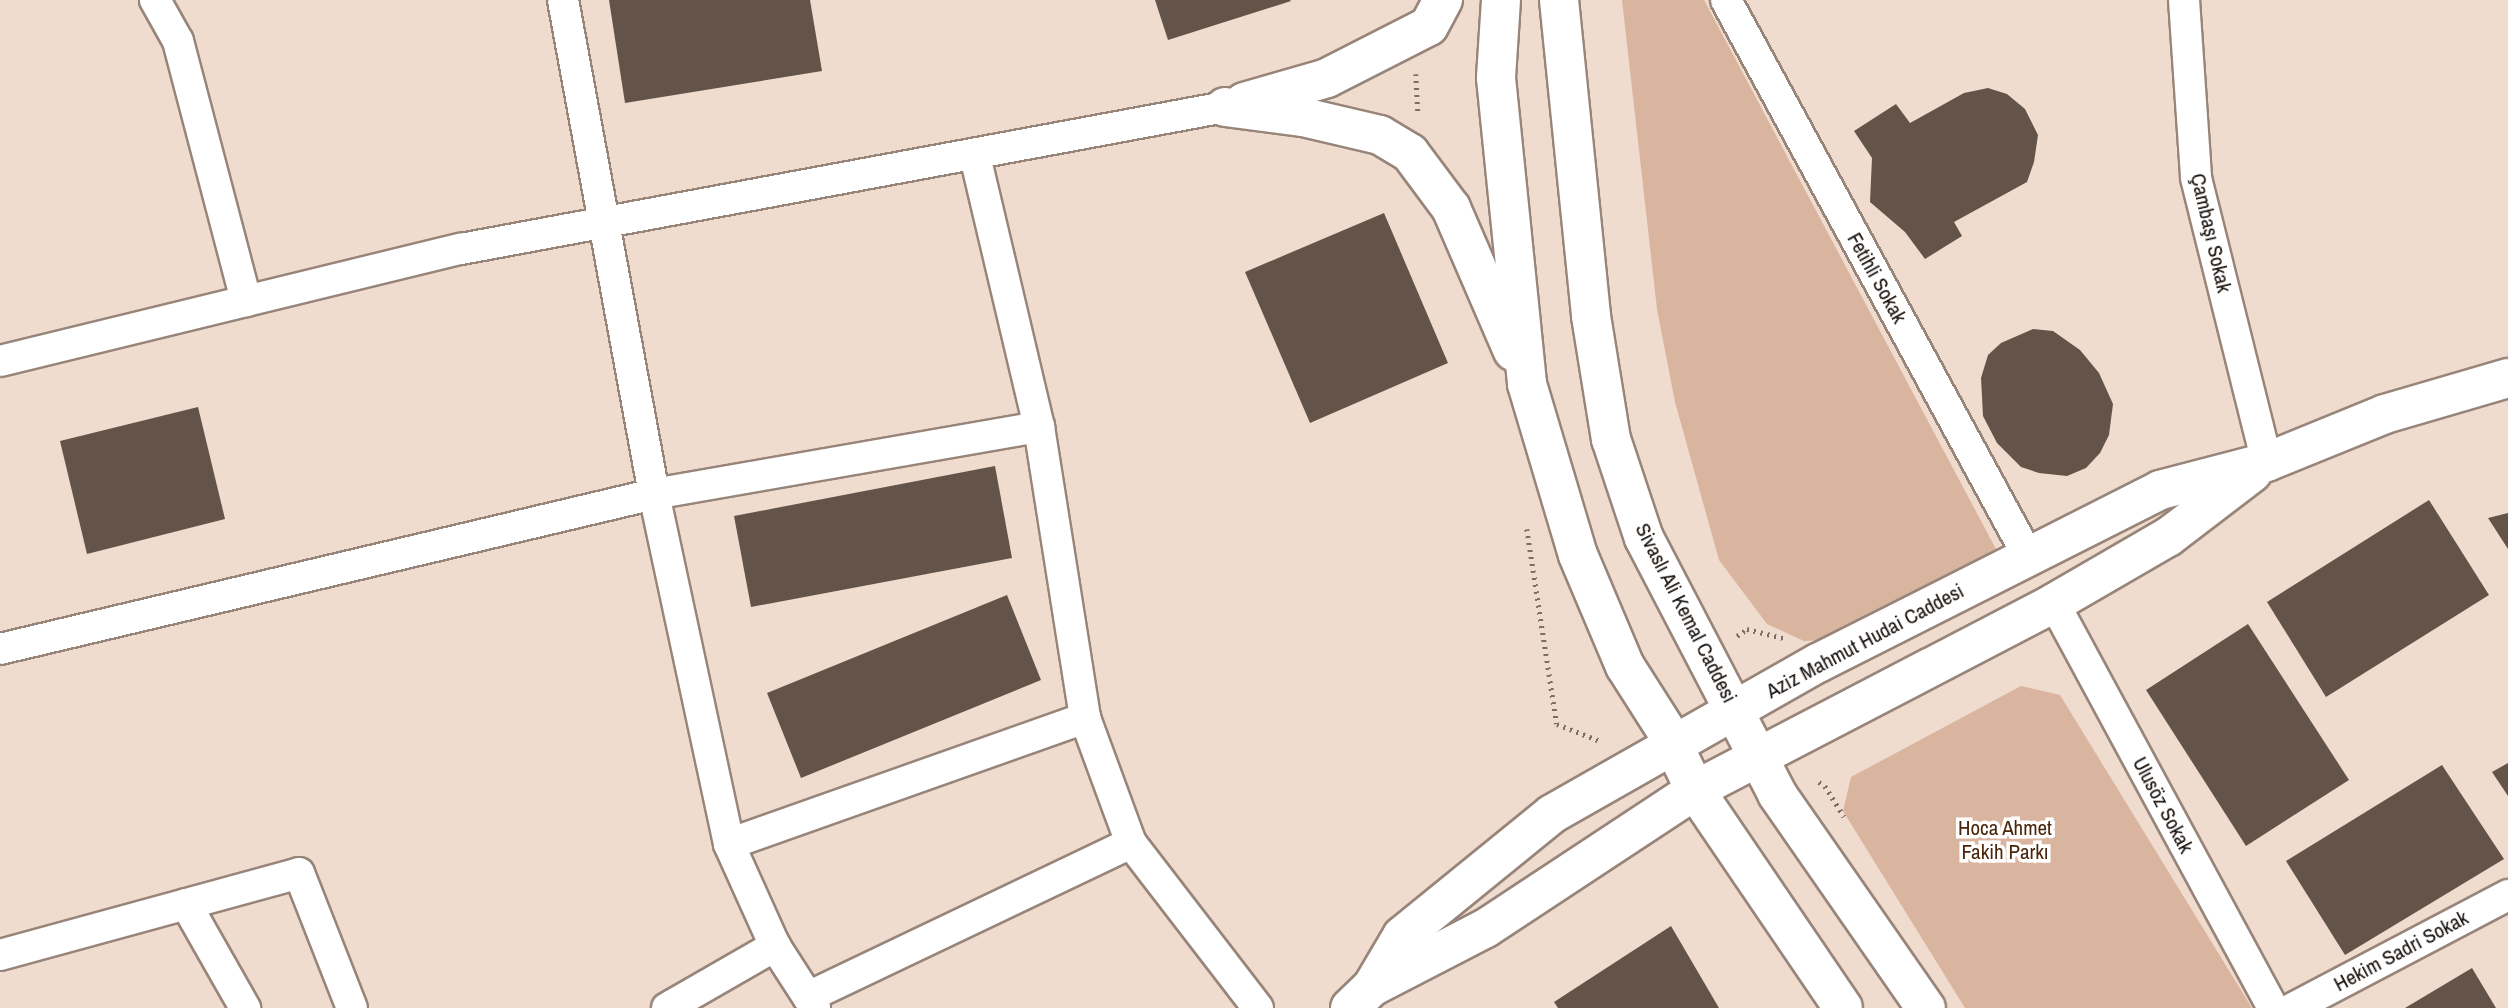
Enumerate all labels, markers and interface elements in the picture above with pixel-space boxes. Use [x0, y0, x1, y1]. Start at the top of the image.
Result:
street label: Çambaşı Sokak [2185, 171, 2237, 295]
street label: Fetihli Sokak [1842, 228, 1912, 328]
street label: Sivaslı Ali Kemal Caddesi [1630, 519, 1742, 707]
street label: Aziz Mahmut Hudai Caddesi [1762, 578, 1968, 704]
street label: Ulusöz Sokak [2127, 753, 2199, 857]
park label: Hoca Ahmet Fakih Parkı [1958, 815, 2052, 865]
street label: Hekim Sadri Sokak [2330, 905, 2472, 997]

